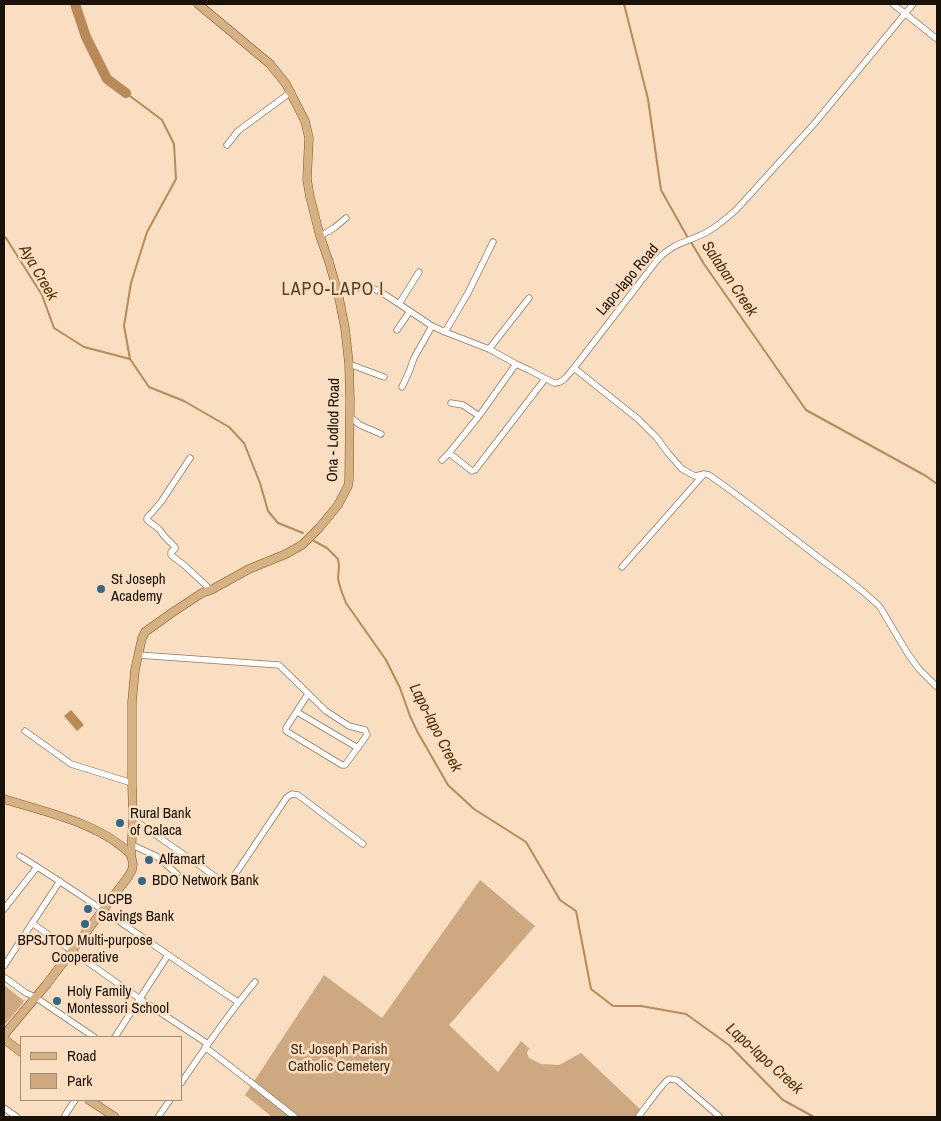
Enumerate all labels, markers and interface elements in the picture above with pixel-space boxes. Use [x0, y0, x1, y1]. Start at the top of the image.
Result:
water label: Salaban Creek [697, 238, 761, 320]
street label: Lapo-lapo Road [593, 241, 663, 319]
water label: Aya Creek [14, 242, 62, 304]
district label: LAPO-LAPO I [280, 279, 386, 301]
street label: Ona - Lodlod Road [324, 378, 344, 482]
place label: St Joseph Academy [111, 571, 166, 606]
marker: St Joseph Academy [95, 583, 107, 595]
water label: Lapo-lapo Creek [404, 680, 466, 776]
place label: Rural Bank of Calaca [130, 805, 191, 840]
marker: Rural Bank of Calaca [114, 817, 126, 829]
place label: Alfamart [159, 851, 205, 869]
marker: Alfamart [143, 854, 155, 866]
place label: BDO Network Bank [152, 872, 259, 890]
marker: BDO Network Bank [136, 875, 148, 887]
place label: UCPB Savings Bank [98, 891, 174, 926]
marker: UCPB Savings Bank [82, 903, 94, 915]
marker: BPSJTOD Multi-purpose Cooperative [79, 918, 91, 930]
place label: BPSJTOD Multi-purpose Cooperative [17, 932, 153, 967]
place label: Holy Family Montessori School [67, 983, 169, 1018]
marker: Holy Family Montessori School [51, 995, 63, 1007]
water label: Lapo-lapo Creek [722, 1019, 806, 1099]
legend [20, 1036, 182, 1101]
park label: St. Joseph Parish Catholic Cemetery [288, 1041, 390, 1076]
text: Road [67, 1045, 96, 1066]
text: Park [67, 1070, 92, 1091]

